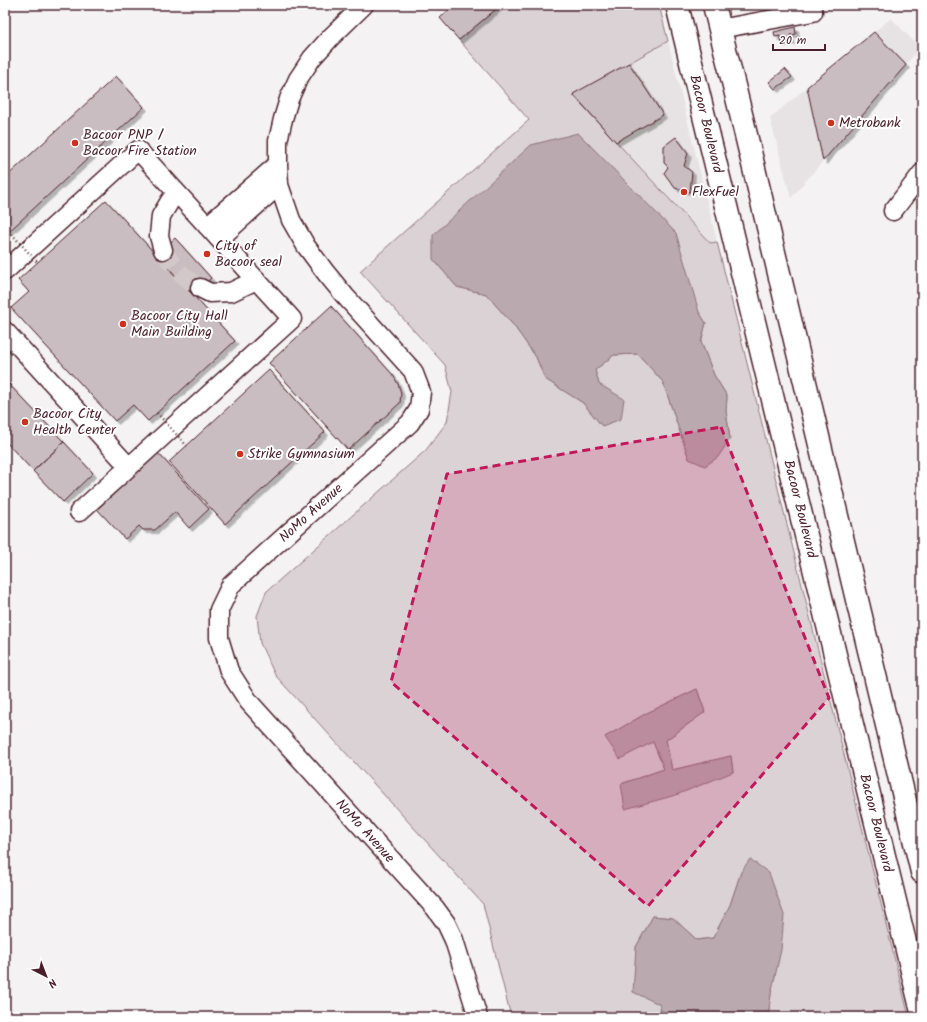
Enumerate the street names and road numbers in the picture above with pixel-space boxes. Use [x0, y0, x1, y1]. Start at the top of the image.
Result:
street label: Bacoor Boulevard [683, 73, 729, 176]
street label: Bacoor Boulevard [777, 458, 823, 561]
street label: NoMo Avenue [274, 478, 349, 548]
street label: Bacoor Boulevard [853, 772, 899, 875]
street label: NoMo Avenue [330, 794, 400, 869]

